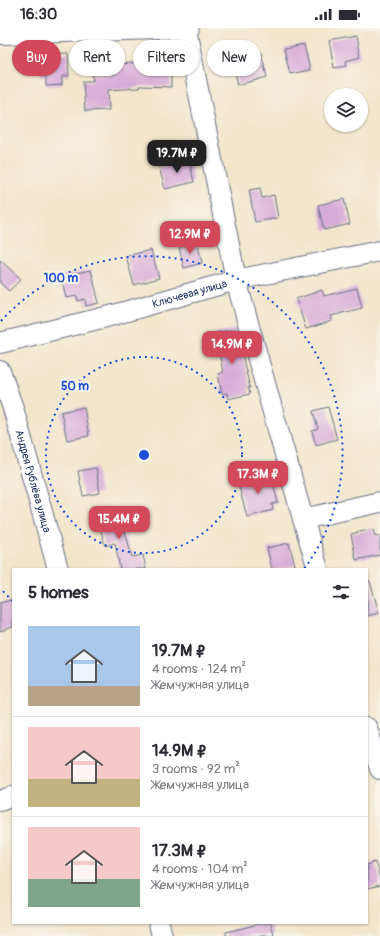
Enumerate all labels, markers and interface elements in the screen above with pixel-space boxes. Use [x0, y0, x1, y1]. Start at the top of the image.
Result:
text: 16:30 [20, 5, 57, 24]
chip: Buy [12, 40, 61, 76]
chip: Rent [69, 40, 125, 76]
chip: Filters [133, 40, 199, 76]
chip: New [207, 40, 261, 76]
map controls [324, 88, 368, 132]
button: layers [324, 88, 368, 132]
pin: 19.7M ₽ [140, 140, 214, 174]
text: 19.7M ₽ [156, 145, 198, 161]
pin: 12.9M ₽ [153, 221, 227, 255]
text: 12.9M ₽ [169, 226, 211, 242]
text: 100 m [44, 271, 79, 286]
street label: Ключевая улица [151, 277, 229, 311]
pin: 14.9M ₽ [195, 331, 269, 365]
text: 14.9M ₽ [211, 336, 253, 352]
text: 50 m [61, 379, 89, 394]
street label: Андрея Рублёва улица [12, 428, 53, 534]
centre of rings [137, 448, 151, 462]
pin: 17.3M ₽ [221, 461, 295, 495]
text: 17.3M ₽ [237, 466, 279, 482]
pin: 15.4M ₽ [82, 506, 156, 540]
text: 15.4M ₽ [98, 511, 140, 527]
icon: filters [330, 581, 352, 603]
text: 5 homes [28, 582, 89, 603]
text: 19.7M ₽ [152, 640, 206, 661]
icon: home [60, 642, 108, 690]
text: 4 rooms · 124 m² [152, 661, 246, 677]
text: Жемчужная улица [152, 677, 249, 693]
text: 14.9M ₽ [152, 740, 207, 761]
icon: home [60, 743, 108, 791]
text: 3 rooms · 92 m² [152, 761, 240, 777]
text: Жемчужная улица [152, 777, 249, 793]
text: 17.3M ₽ [152, 840, 207, 861]
icon: home [60, 843, 108, 891]
text: 4 rooms · 104 m² [152, 861, 248, 877]
text: Жемчужная улица [152, 877, 249, 893]

